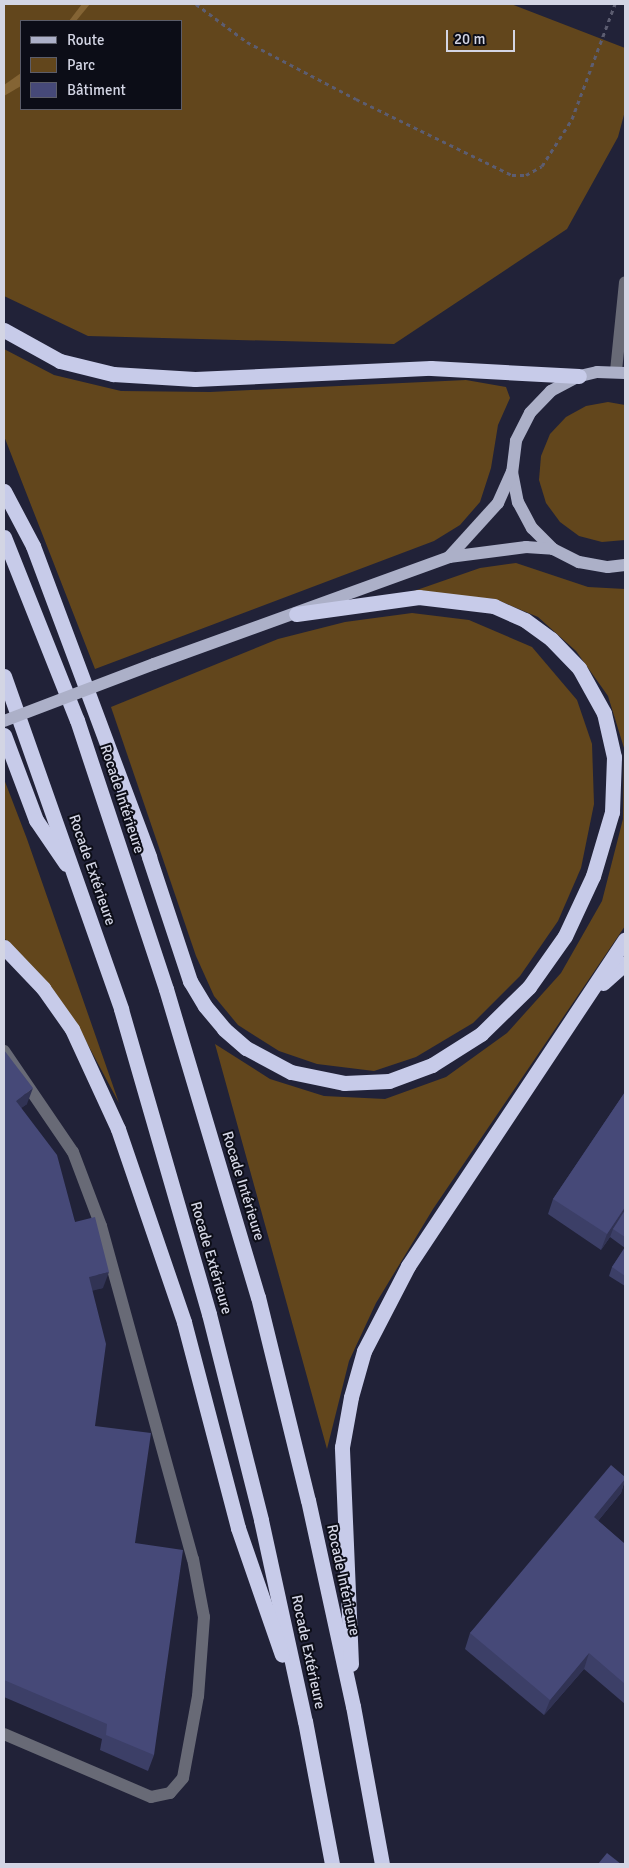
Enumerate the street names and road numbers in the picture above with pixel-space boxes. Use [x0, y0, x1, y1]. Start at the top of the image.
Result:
street label: Rocade Intérieure [96, 742, 148, 856]
street label: Rocade Extérieure [65, 812, 119, 928]
street label: Rocade Intérieure [218, 1129, 268, 1243]
street label: Rocade Extérieure [186, 1200, 236, 1316]
street label: Rocade Intérieure [322, 1523, 364, 1637]
street label: Rocade Extérieure [287, 1593, 329, 1711]

